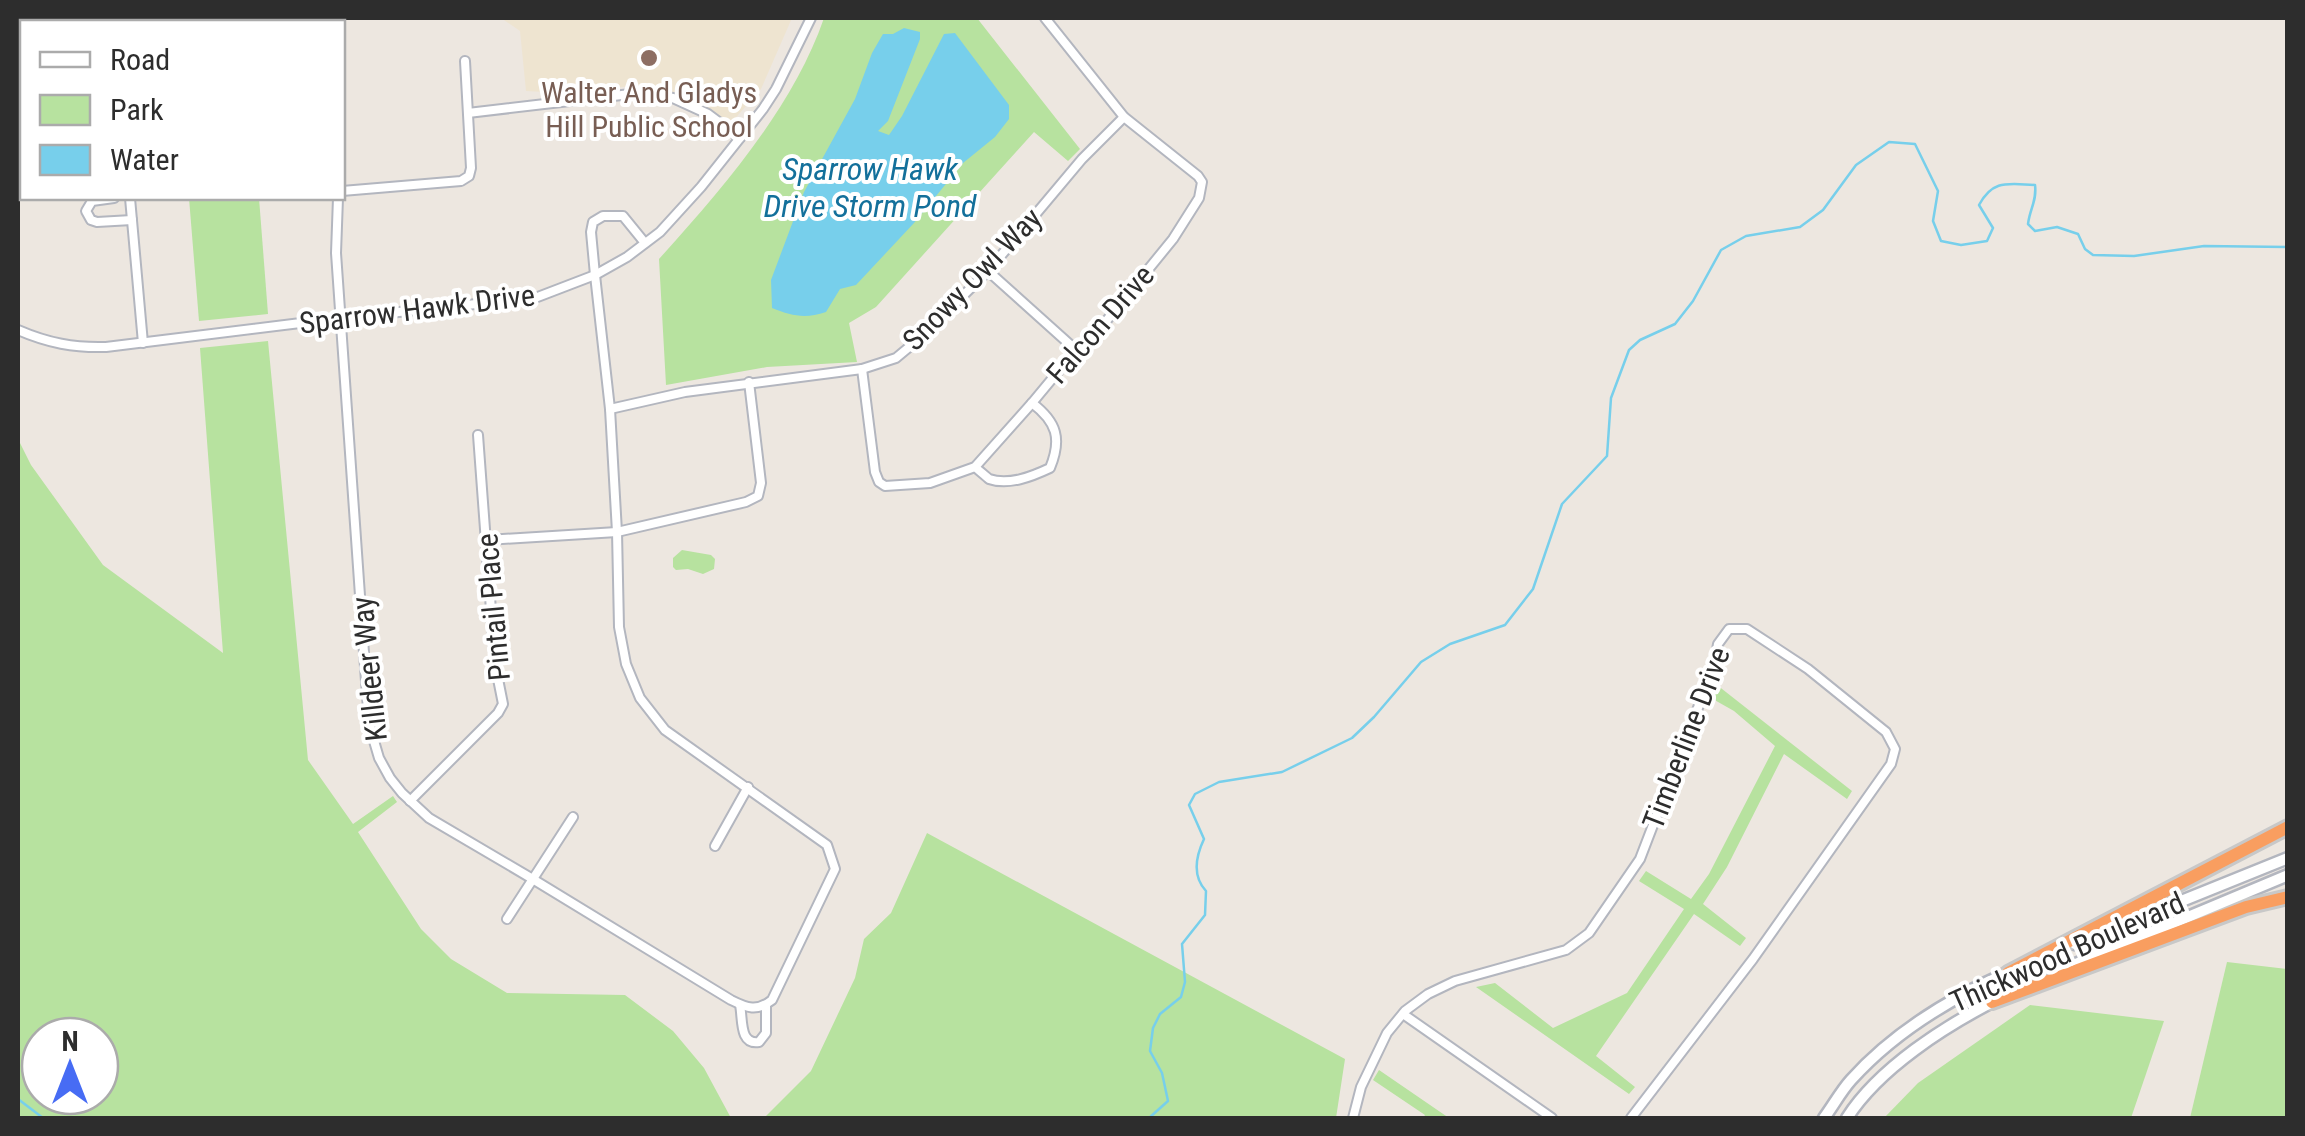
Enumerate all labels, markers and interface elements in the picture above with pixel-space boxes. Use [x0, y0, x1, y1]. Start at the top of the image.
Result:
legend [20, 20, 345, 200]
text: Road [110, 42, 170, 77]
marker: Walter And Gladys Hill Public School [638, 47, 660, 69]
place label: Walter And Gladys Hill Public School [541, 75, 757, 144]
text: Park [110, 92, 164, 127]
text: Water [110, 142, 179, 177]
water label: Sparrow Hawk Drive Storm Pond [764, 150, 977, 225]
street label: Snowy Owl Way [895, 201, 1049, 357]
street label: Falcon Drive [1039, 258, 1161, 390]
street label: Sparrow Hawk Drive [297, 277, 537, 341]
street label: Pintail Place [469, 532, 517, 682]
street label: Killdeer Way [344, 595, 394, 743]
street label: Timberline Drive [1635, 642, 1737, 834]
street label: Thickwood Boulevard [1944, 885, 2190, 1019]
north arrow [20, 1016, 120, 1116]
text: N [61, 1025, 79, 1058]

